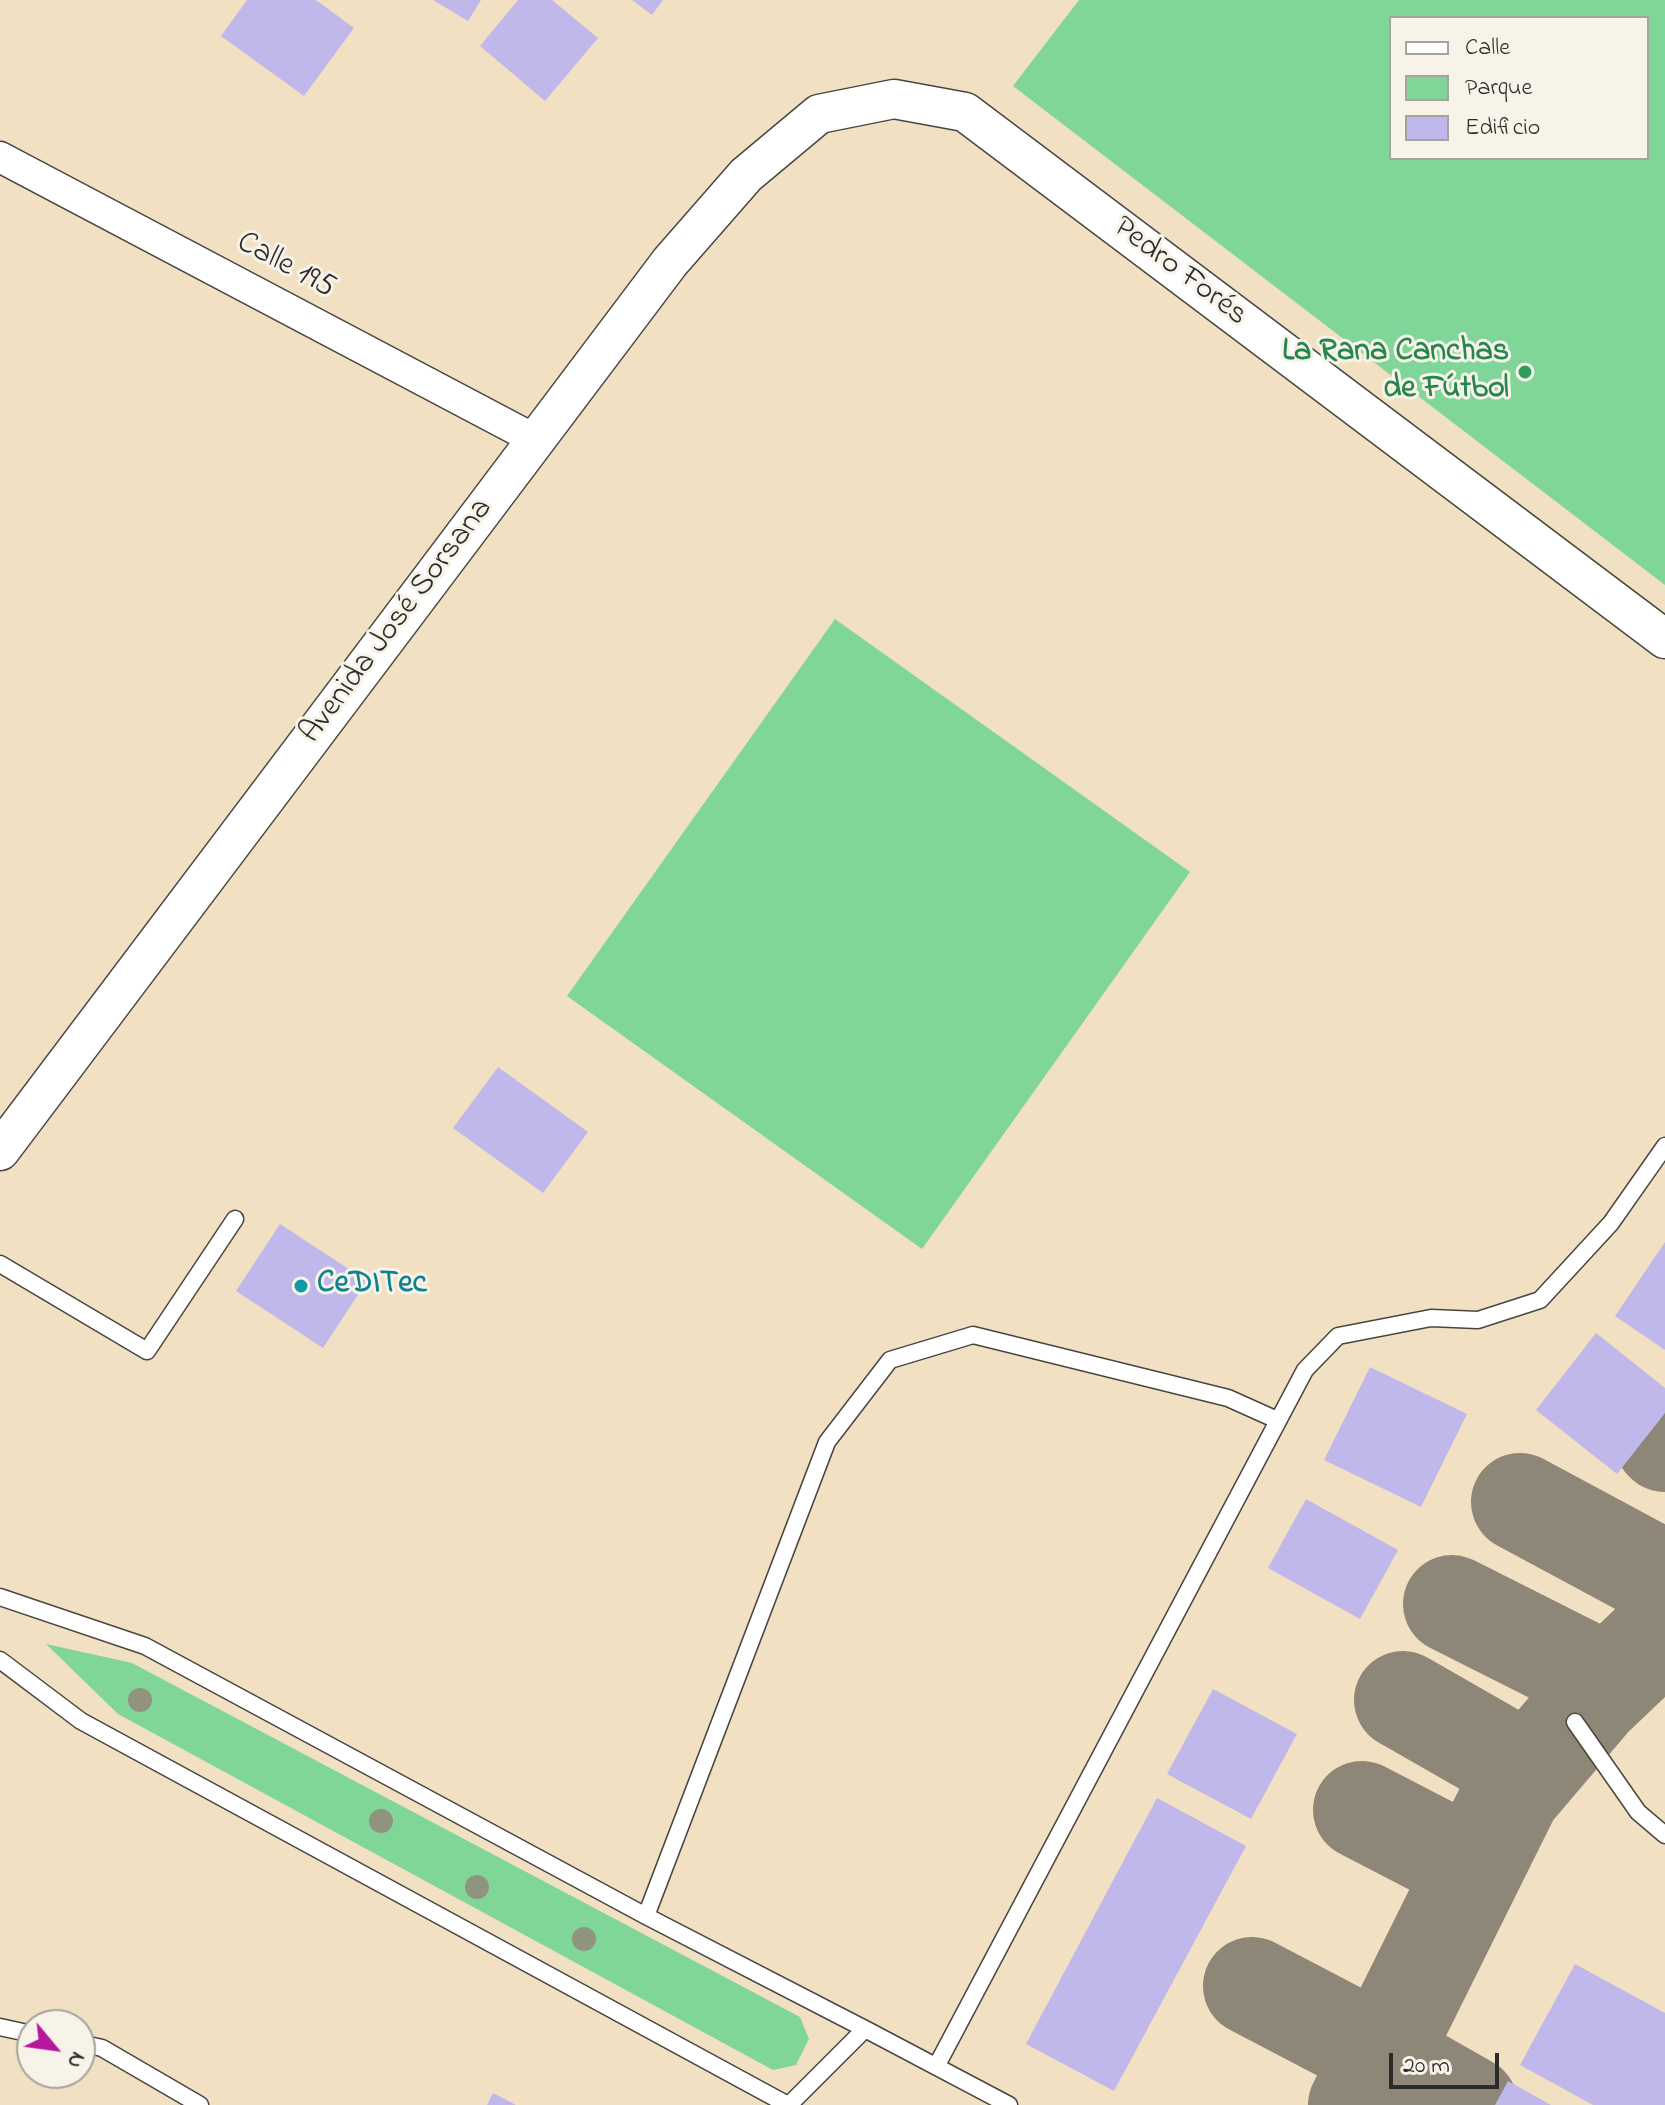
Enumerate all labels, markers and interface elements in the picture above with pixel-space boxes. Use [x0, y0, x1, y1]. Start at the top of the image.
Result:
legend [1389, 16, 1649, 160]
text: Calle [1465, 31, 1510, 66]
text: Parque [1465, 71, 1532, 106]
text: Edificio [1465, 111, 1540, 146]
street label: Pedro Forés [1104, 210, 1254, 336]
street label: Calle 195 [229, 225, 341, 309]
place label: La Rana Canchas de Fútbol [1282, 335, 1509, 410]
marker: La Rana Canchas de Fútbol [1516, 363, 1534, 381]
street label: Avenida José Sorsana [293, 492, 503, 752]
place label: CeDITec [317, 1267, 427, 1305]
marker: CeDITec [292, 1277, 310, 1295]
north arrow [16, 2009, 96, 2089]
scale bar [1393, 2037, 1503, 2087]
text: N [58, 2045, 93, 2074]
text: 20 m [1403, 2049, 1450, 2084]

